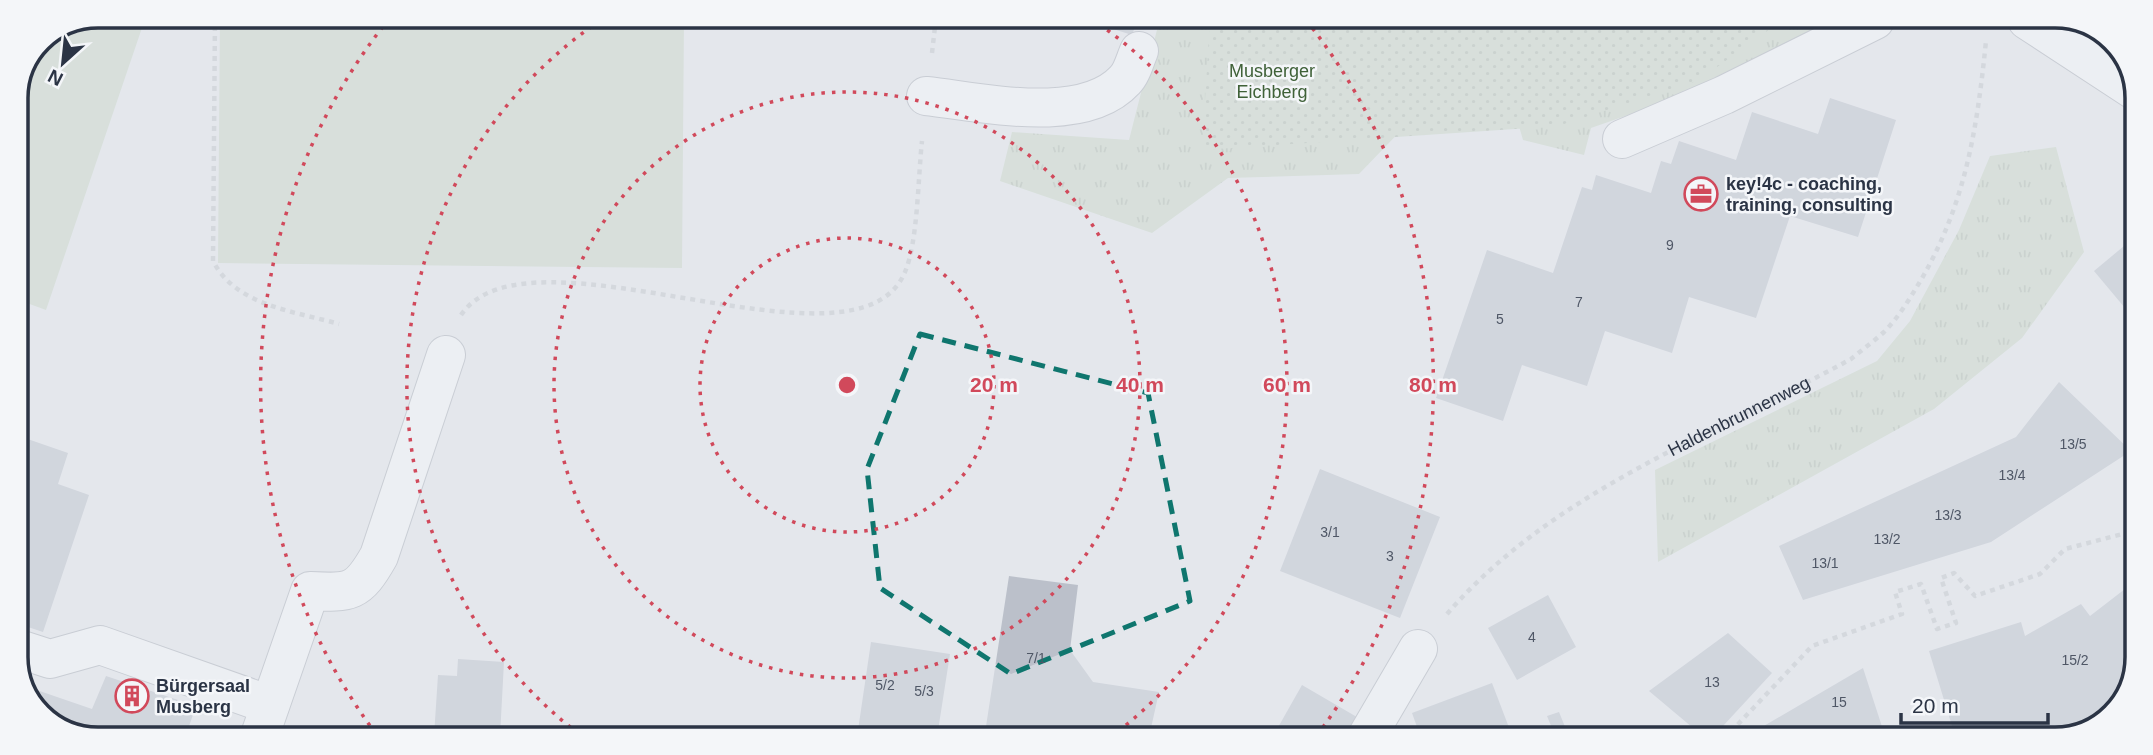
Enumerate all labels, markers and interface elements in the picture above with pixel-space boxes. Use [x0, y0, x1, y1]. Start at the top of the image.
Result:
north arrow [28, 28, 98, 98]
park label: Musberger Eichberg [1229, 61, 1315, 102]
text: N [45, 65, 66, 90]
place label: key!4c - coaching, training, consulting [1726, 174, 1893, 215]
office icon: key!4c - coaching, training, consulting [1682, 175, 1720, 213]
house number: 9 [1666, 237, 1674, 253]
house number: 7 [1575, 294, 1583, 310]
house number: 5 [1496, 311, 1504, 327]
street label: Haldenbrunnenweg [1665, 372, 1813, 460]
centre of rings [835, 373, 859, 397]
text: 20 m [970, 373, 1018, 396]
text: 40 m [1116, 373, 1164, 396]
text: 60 m [1263, 373, 1311, 396]
text: 80 m [1409, 373, 1457, 396]
house number: 13/5 [2059, 436, 2087, 452]
house number: 13/4 [1998, 467, 2026, 483]
house number: 13/3 [1934, 507, 1962, 523]
house number: 3/1 [1320, 524, 1340, 540]
house number: 13/2 [1873, 531, 1901, 547]
house number: 3 [1386, 548, 1394, 564]
house number: 13/1 [1811, 555, 1839, 571]
house number: 4 [1528, 629, 1536, 645]
house number: 7/1 [1026, 650, 1046, 666]
house number: 15/2 [2061, 652, 2089, 668]
house number: 13 [1704, 674, 1720, 690]
place label: Bürgersaal Musberg [156, 676, 250, 717]
building icon: Bürgersaal Musberg [113, 677, 151, 715]
house number: 5/2 [875, 677, 895, 693]
scale bar [1901, 682, 2048, 726]
house number: 5/3 [914, 683, 934, 699]
house number: 15 [1831, 694, 1847, 710]
text: 20 m [1912, 694, 1959, 717]

